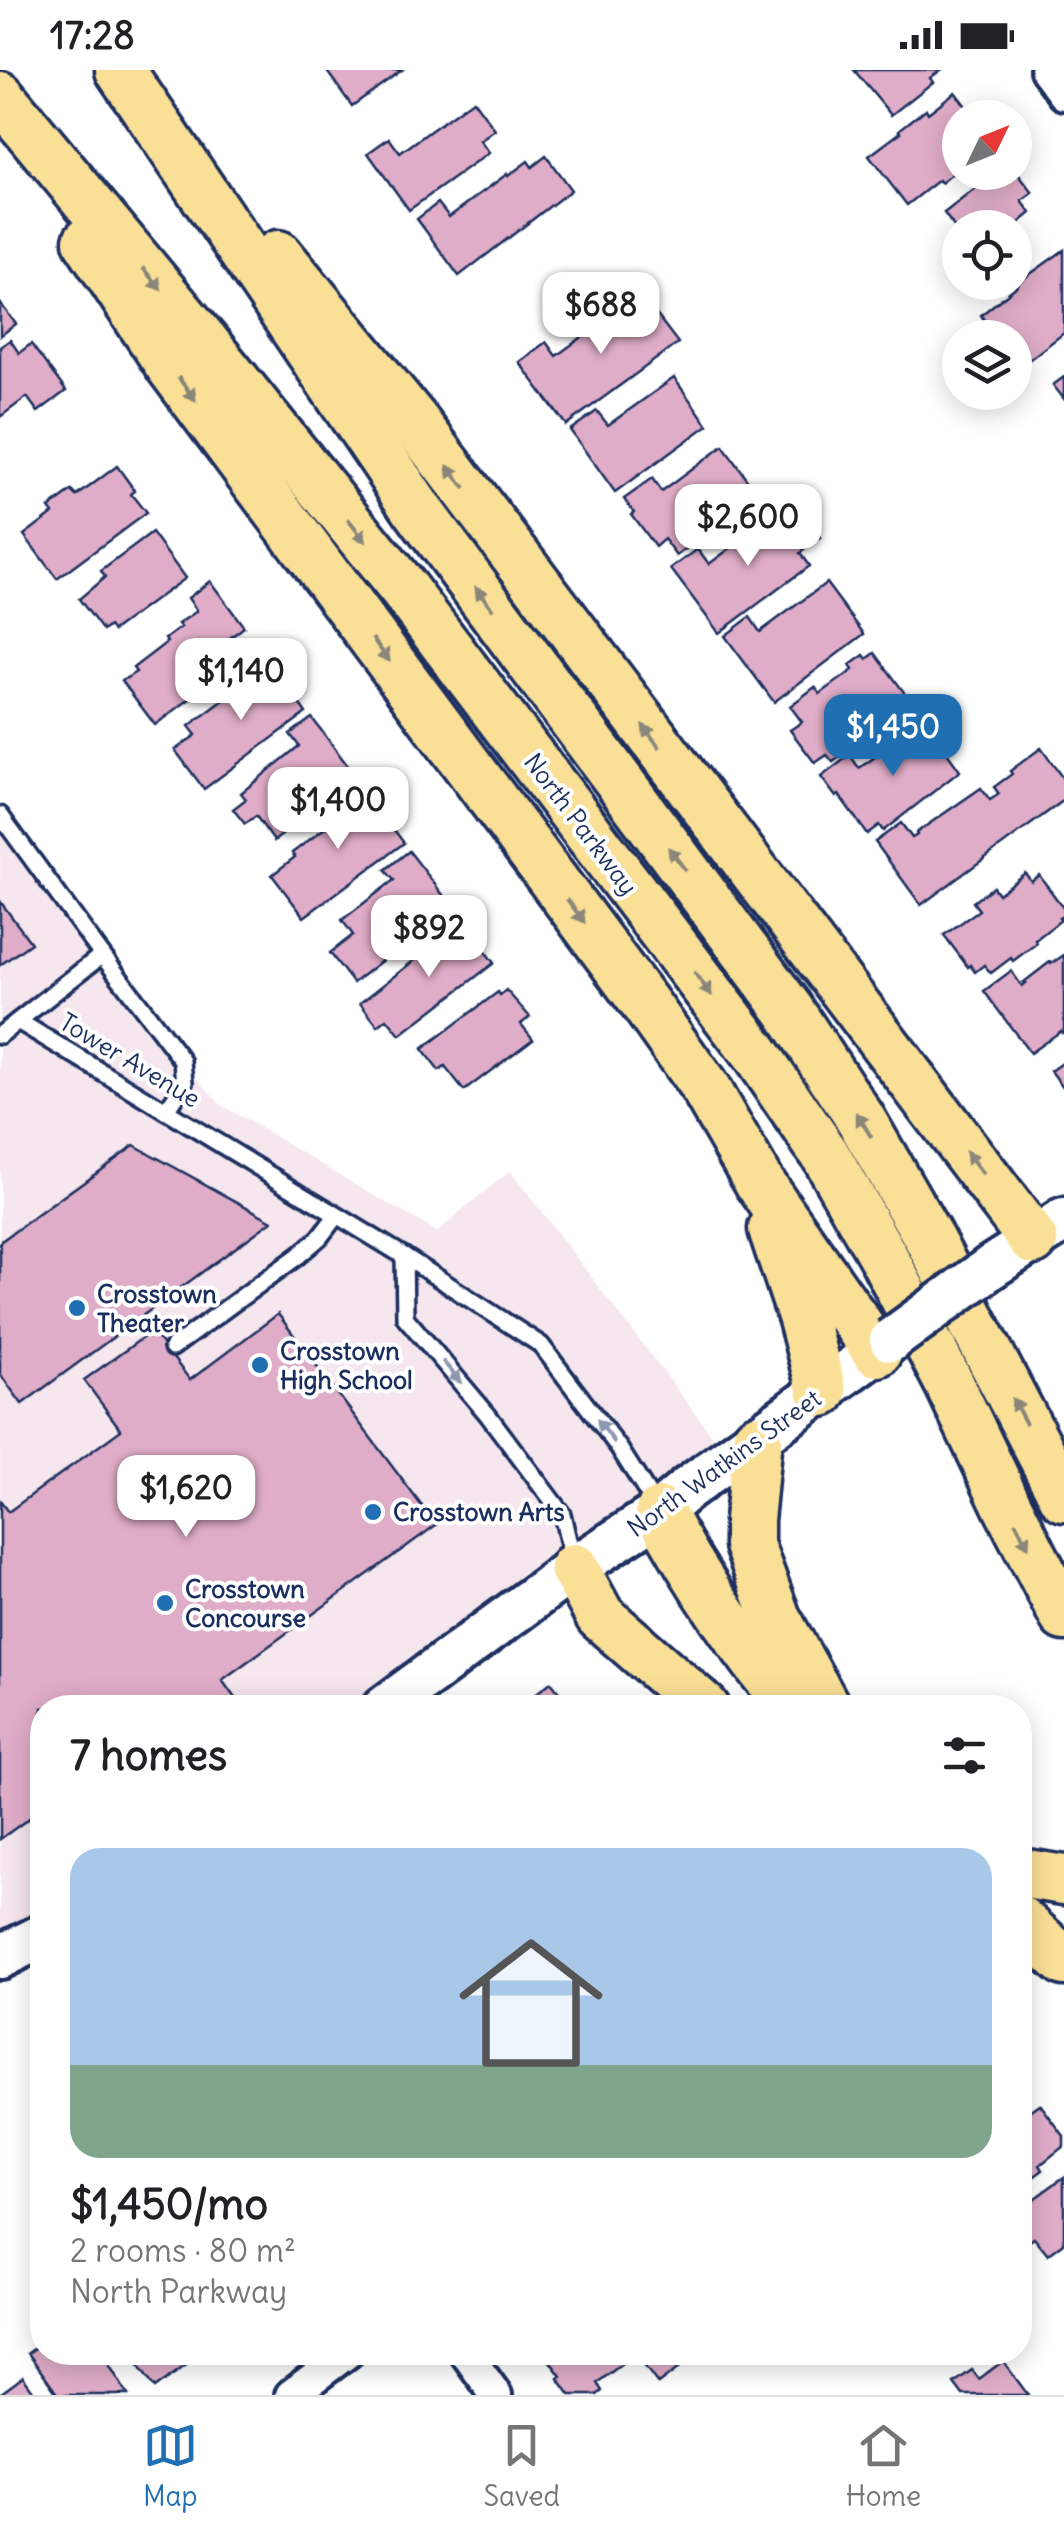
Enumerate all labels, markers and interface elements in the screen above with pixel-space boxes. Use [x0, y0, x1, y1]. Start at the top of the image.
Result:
text: 17:28 [50, 12, 135, 59]
north arrow [942, 100, 1032, 190]
map controls [942, 100, 1032, 410]
button: locate [942, 210, 1032, 300]
one-way arrow [141, 266, 162, 291]
pin: $688 [542, 272, 660, 357]
text: $688 [564, 284, 638, 325]
button: layers [942, 320, 1032, 410]
one-way arrow [177, 376, 197, 402]
one-way arrow [446, 464, 466, 490]
pin: $2,600 [667, 484, 829, 569]
text: $2,600 [697, 496, 799, 537]
one-way arrow [346, 518, 366, 544]
one-way arrow [474, 585, 494, 611]
one-way arrow [371, 637, 391, 663]
pin: $1,140 [160, 638, 322, 723]
text: $1,140 [197, 650, 285, 691]
pin: $1,450 [812, 694, 974, 779]
text: $1,450 [846, 706, 940, 747]
one-way arrow [642, 723, 662, 749]
street label: North Parkway [517, 747, 645, 901]
pin: $1,400 [257, 767, 419, 852]
text: $1,400 [290, 779, 386, 820]
one-way arrow [668, 846, 688, 872]
pin: $892 [370, 895, 488, 980]
one-way arrow [565, 898, 585, 924]
text: $892 [393, 907, 465, 948]
one-way arrow [692, 971, 713, 997]
street label: Tower Avenue [54, 1005, 206, 1115]
one-way arrow [856, 1111, 873, 1139]
one-way arrow [964, 1150, 985, 1176]
place label: Crosstown Theater [97, 1278, 217, 1339]
marker: Crosstown Theater [66, 1297, 88, 1319]
place label: Crosstown High School [280, 1335, 413, 1396]
marker: Crosstown High School [249, 1354, 271, 1376]
one-way arrow [441, 1359, 462, 1384]
street label: North Watkins Street [621, 1382, 827, 1544]
one-way arrow [1011, 1396, 1028, 1425]
one-way arrow [597, 1418, 617, 1444]
pin: $1,620 [105, 1455, 267, 1540]
text: $1,620 [139, 1467, 233, 1508]
place label: Crosstown Arts [393, 1496, 565, 1528]
marker: Crosstown Arts [362, 1501, 384, 1523]
one-way arrow [1014, 1521, 1031, 1550]
place label: Crosstown Concourse [185, 1573, 306, 1634]
marker: Crosstown Concourse [154, 1592, 176, 1614]
icon: filters [937, 1728, 992, 1783]
text: 7 homes [70, 1729, 227, 1781]
icon: home [441, 1913, 621, 2093]
text: $1,450/mo [70, 2178, 268, 2230]
text: 2 rooms · 80 m² [70, 2230, 296, 2271]
text: North Parkway [70, 2271, 287, 2312]
tab: Map [143, 2418, 198, 2514]
tab: Saved [483, 2418, 560, 2514]
tab: Home [846, 2418, 921, 2514]

